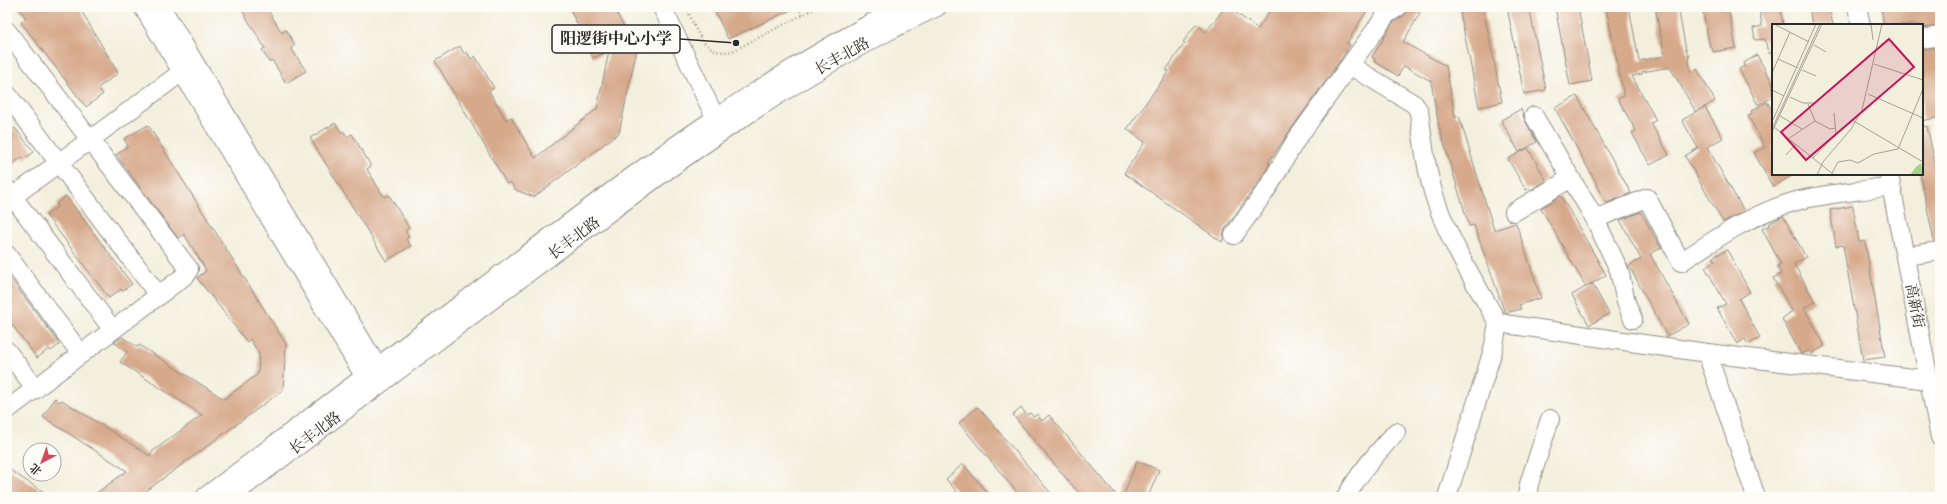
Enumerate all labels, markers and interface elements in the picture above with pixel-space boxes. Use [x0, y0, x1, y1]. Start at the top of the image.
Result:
inset map [1772, 24, 1923, 175]
callout: 阳逻街中心小学 [552, 25, 680, 53]
text: 阳逻街中心小学 [560, 29, 672, 51]
street label: 长丰北路 [811, 34, 874, 81]
street label: 长丰北路 [545, 213, 605, 266]
street label: 高新街 [1899, 282, 1928, 330]
street label: 长丰北路 [286, 408, 346, 461]
north arrow [22, 442, 62, 482]
text: 北 [27, 459, 45, 478]

